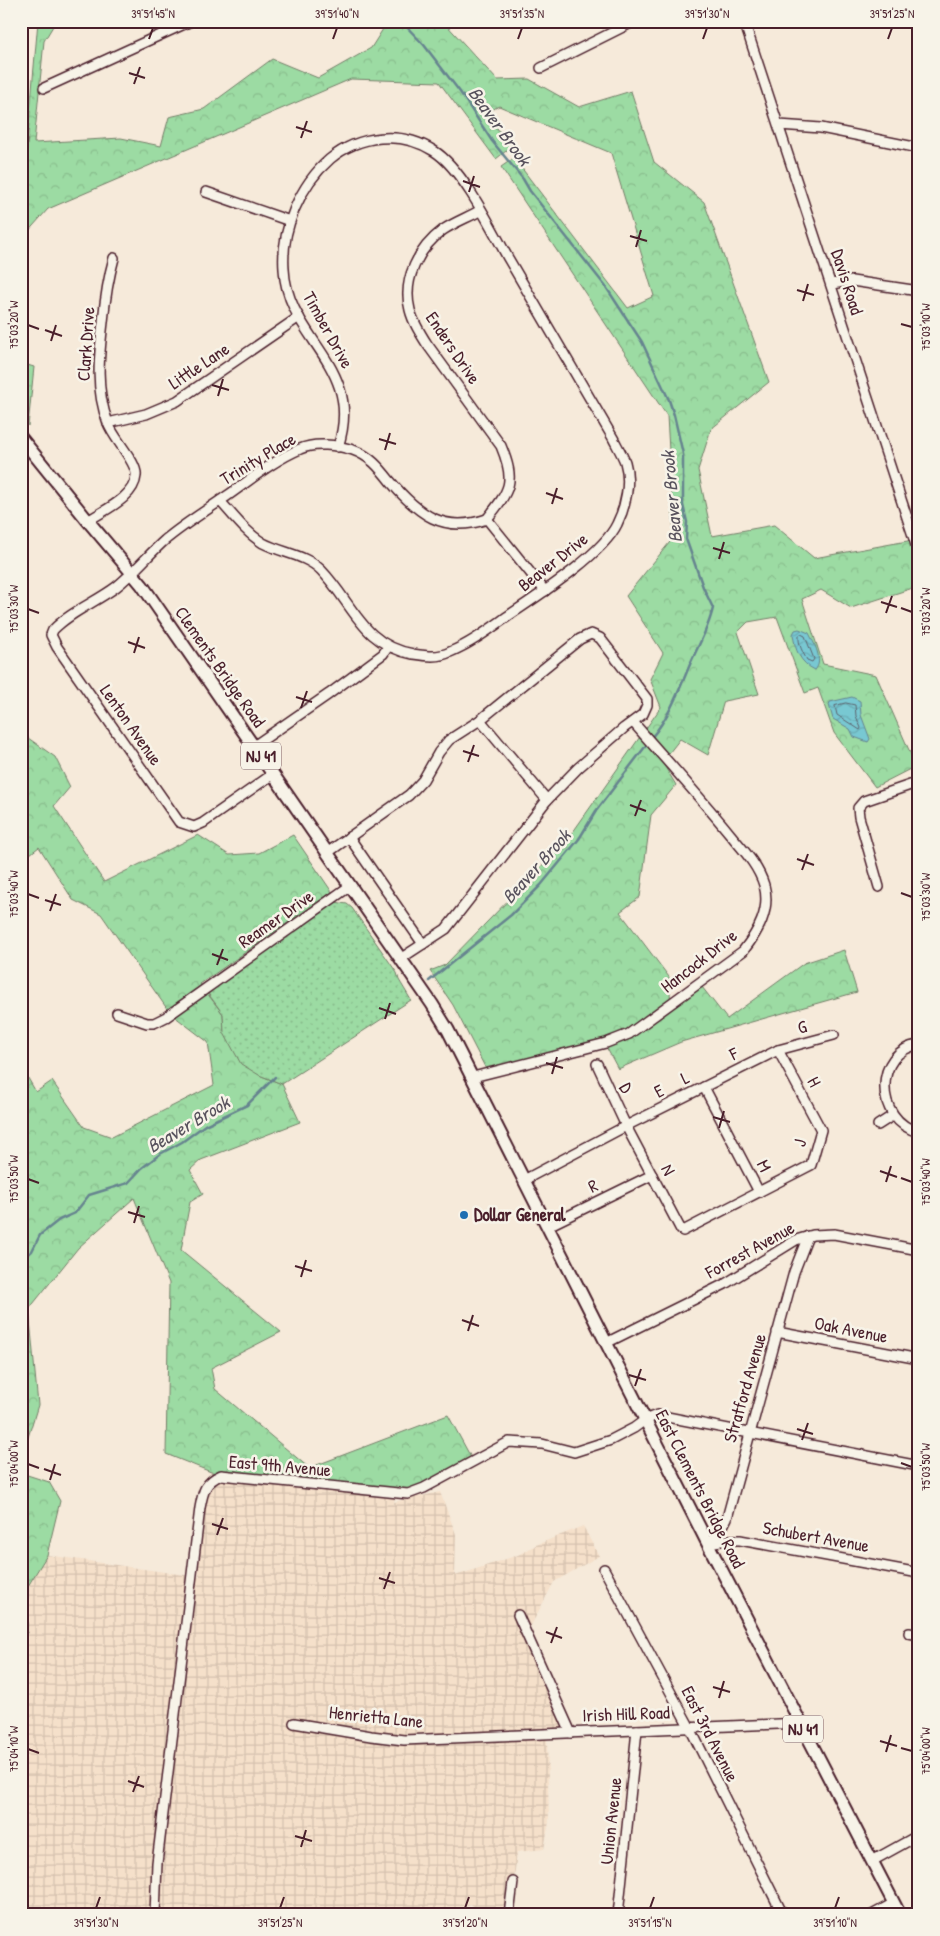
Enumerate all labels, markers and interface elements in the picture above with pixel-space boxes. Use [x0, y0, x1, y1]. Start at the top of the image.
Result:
text: 39°51'45"N [131, 5, 175, 22]
text: 39°51'40"N [315, 5, 359, 22]
text: 39°51'35"N [500, 5, 544, 22]
text: 39°51'30"N [685, 5, 729, 22]
text: 39°51'25"N [870, 5, 914, 22]
water label: Beaver Brook [463, 81, 539, 172]
street label: Davis Road [825, 246, 870, 318]
street label: Timber Drive [297, 287, 360, 373]
text: 75°03'20"W [5, 300, 22, 349]
text: 75°03'10"W [917, 303, 934, 351]
street label: Clark Drive [70, 306, 101, 382]
street label: Enders Drive [420, 307, 487, 389]
street label: Little Lane [163, 336, 234, 395]
street label: Trinity Place [215, 426, 300, 491]
water label: Beaver Brook [654, 448, 688, 544]
street label: Beaver Drive [512, 526, 593, 597]
text: 75°03'30"W [5, 584, 22, 633]
text: 75°03'20"W [917, 587, 934, 636]
street label: Clements Bridge Road [169, 601, 272, 732]
street label: Lenton Avenue [94, 679, 168, 770]
road number: NJ 41 [241, 742, 281, 769]
water label: Beaver Brook [496, 822, 578, 909]
text: 75°03'40"W [5, 870, 22, 918]
text: 75°03'30"W [917, 872, 934, 921]
street label: Reamer Drive [233, 883, 318, 954]
street label: Hancock Drive [655, 923, 742, 998]
street label: G [794, 1013, 810, 1040]
street label: F [724, 1040, 743, 1067]
street label: L [676, 1065, 694, 1090]
street label: H [801, 1072, 827, 1091]
street label: D [613, 1078, 640, 1098]
street label: E [650, 1078, 668, 1104]
water label: Beaver Brook [142, 1088, 236, 1159]
street label: J [787, 1136, 813, 1150]
text: 75°03'50"W [5, 1154, 22, 1203]
street label: M [751, 1155, 778, 1176]
text: 75°03'40"W [917, 1158, 934, 1206]
street label: N [655, 1160, 682, 1180]
street label: R [584, 1173, 602, 1199]
place label: Dollar General [474, 1202, 567, 1227]
marker: Dollar General [458, 1209, 470, 1221]
street label: Forrest Avenue [700, 1215, 799, 1285]
street label: Oak Avenue [812, 1310, 890, 1349]
street label: Stratford Avenue [717, 1331, 772, 1445]
street label: East Clements Bridge Road [650, 1405, 751, 1572]
text: 75°04'00"W [5, 1440, 22, 1488]
text: 75°03'50"W [917, 1442, 934, 1491]
street label: East 9th Avenue [228, 1449, 332, 1482]
street label: Schubert Avenue [761, 1515, 871, 1558]
street label: East 3rd Avenue [676, 1682, 745, 1786]
street label: Henrietta Lane [328, 1699, 424, 1734]
street label: Irish Hill Road [582, 1699, 670, 1728]
road number: NJ 41 [783, 1716, 823, 1742]
text: 75°04'10"W [5, 1725, 22, 1772]
text: 75°04'00"W [917, 1727, 934, 1775]
street label: Union Avenue [594, 1776, 627, 1866]
text: 39°51'30"N [74, 1914, 118, 1931]
text: 39°51'25"N [258, 1914, 302, 1931]
text: 39°51'20"N [443, 1914, 487, 1931]
text: 39°51'15"N [628, 1914, 672, 1931]
text: 39°51'10"N [813, 1914, 857, 1931]

